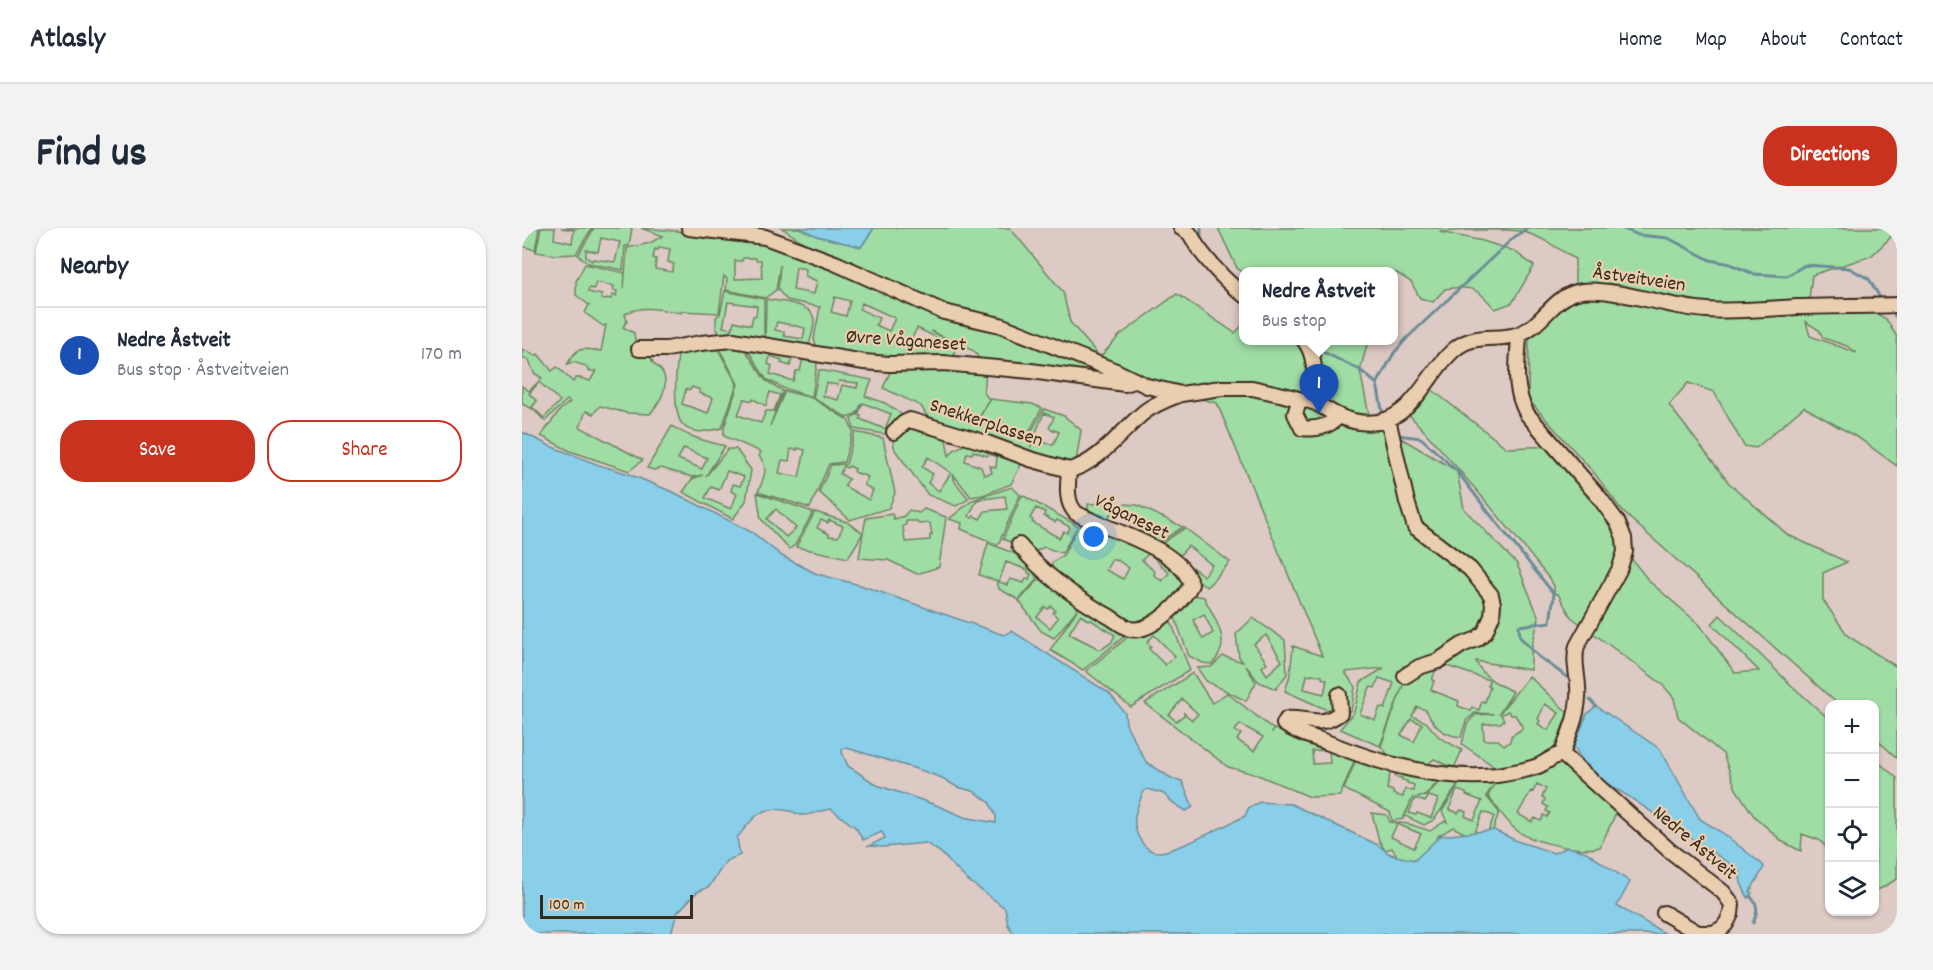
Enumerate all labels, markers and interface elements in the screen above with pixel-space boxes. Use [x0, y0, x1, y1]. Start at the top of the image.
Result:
text: Atlasly [30, 21, 105, 61]
text: Home [1618, 26, 1662, 56]
text: Map [1695, 26, 1727, 56]
text: About [1760, 26, 1807, 56]
text: Contact [1840, 26, 1903, 56]
text: Find us [36, 126, 147, 186]
button: Directions [1763, 126, 1897, 186]
text: Nearby [60, 249, 128, 286]
street label: Åstveitveien [1591, 260, 1687, 300]
popup [1239, 267, 1398, 345]
text: Nedre Åstveit [1262, 277, 1375, 308]
text: Bus stop [1262, 308, 1327, 336]
street label: Øvre Våganeset [845, 324, 967, 360]
text: Nedre Åstveit [117, 326, 231, 357]
text: 1 [77, 341, 82, 369]
text: 170 m [421, 341, 462, 369]
text: Bus stop · Åstveitveien [117, 357, 289, 385]
pin: 1 [1300, 364, 1338, 414]
street label: Snekkerplassen [926, 392, 1046, 456]
button: Save [60, 420, 255, 482]
button: Share [267, 420, 462, 482]
street label: Våganeset [1089, 488, 1173, 548]
your location [1079, 522, 1108, 551]
map controls [1825, 700, 1879, 916]
button: + [1825, 700, 1879, 754]
button: − [1825, 754, 1879, 808]
street label: Nedre Åstveit [1645, 800, 1743, 888]
button: locate [1825, 808, 1879, 862]
button: layers [1825, 862, 1879, 916]
scale bar [540, 892, 693, 920]
text: 100 m [549, 894, 585, 917]

